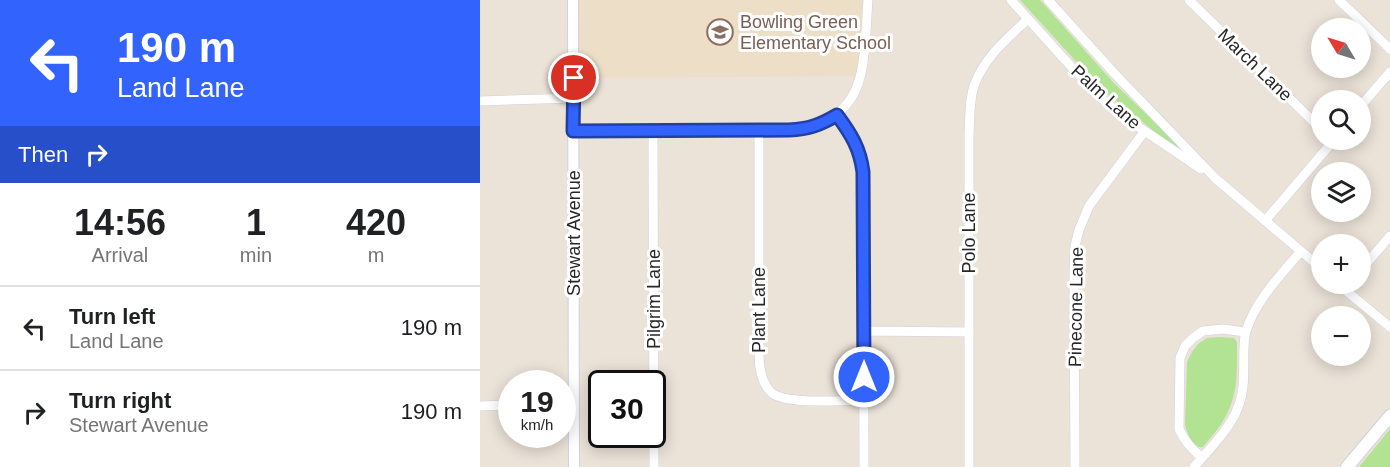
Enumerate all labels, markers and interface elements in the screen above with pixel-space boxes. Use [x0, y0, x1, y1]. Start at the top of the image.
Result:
place label: Bowling Green Elementary School [740, 12, 891, 53]
school or university icon: Bowling Green Elementary School [705, 17, 735, 47]
north arrow [1311, 18, 1371, 78]
map controls [1311, 18, 1371, 366]
icon: left [18, 24, 96, 102]
text: 190 m [117, 24, 236, 71]
street label: March Lane [1214, 25, 1296, 105]
pin [548, 52, 599, 103]
icon: arrive [557, 61, 590, 94]
street label: Palm Lane [1067, 61, 1145, 133]
text: Land Lane [117, 73, 245, 103]
button: search [1311, 90, 1371, 150]
icon: right [80, 138, 113, 171]
text: Then [18, 142, 68, 167]
button: layers [1311, 162, 1371, 222]
street label: Stewart Avenue [564, 170, 584, 296]
street label: Polo Lane [959, 192, 979, 274]
text: 14:56 [74, 202, 166, 243]
text: 1 [246, 202, 266, 243]
text: 420 [346, 202, 406, 243]
button: + [1311, 234, 1371, 294]
text: Arrival [92, 244, 148, 266]
text: min [240, 244, 272, 266]
text: m [368, 244, 384, 266]
street label: Pinecone Lane [1065, 247, 1087, 367]
street label: Pilgrim Lane [644, 249, 664, 349]
street label: Plant Lane [749, 267, 769, 353]
text: Turn left [69, 304, 155, 329]
button: − [1311, 306, 1371, 366]
icon: left [18, 312, 51, 345]
text: 190 m [401, 315, 462, 340]
text: Land Lane [69, 330, 164, 352]
position arrow [832, 345, 896, 409]
speed limit sign: 30 [588, 370, 666, 448]
text: 19 [520, 385, 554, 418]
text: Turn right [69, 388, 171, 413]
icon: right [18, 396, 51, 429]
text: 190 m [401, 399, 462, 424]
text: Stewart Avenue [69, 414, 209, 436]
text: km/h [521, 416, 553, 433]

